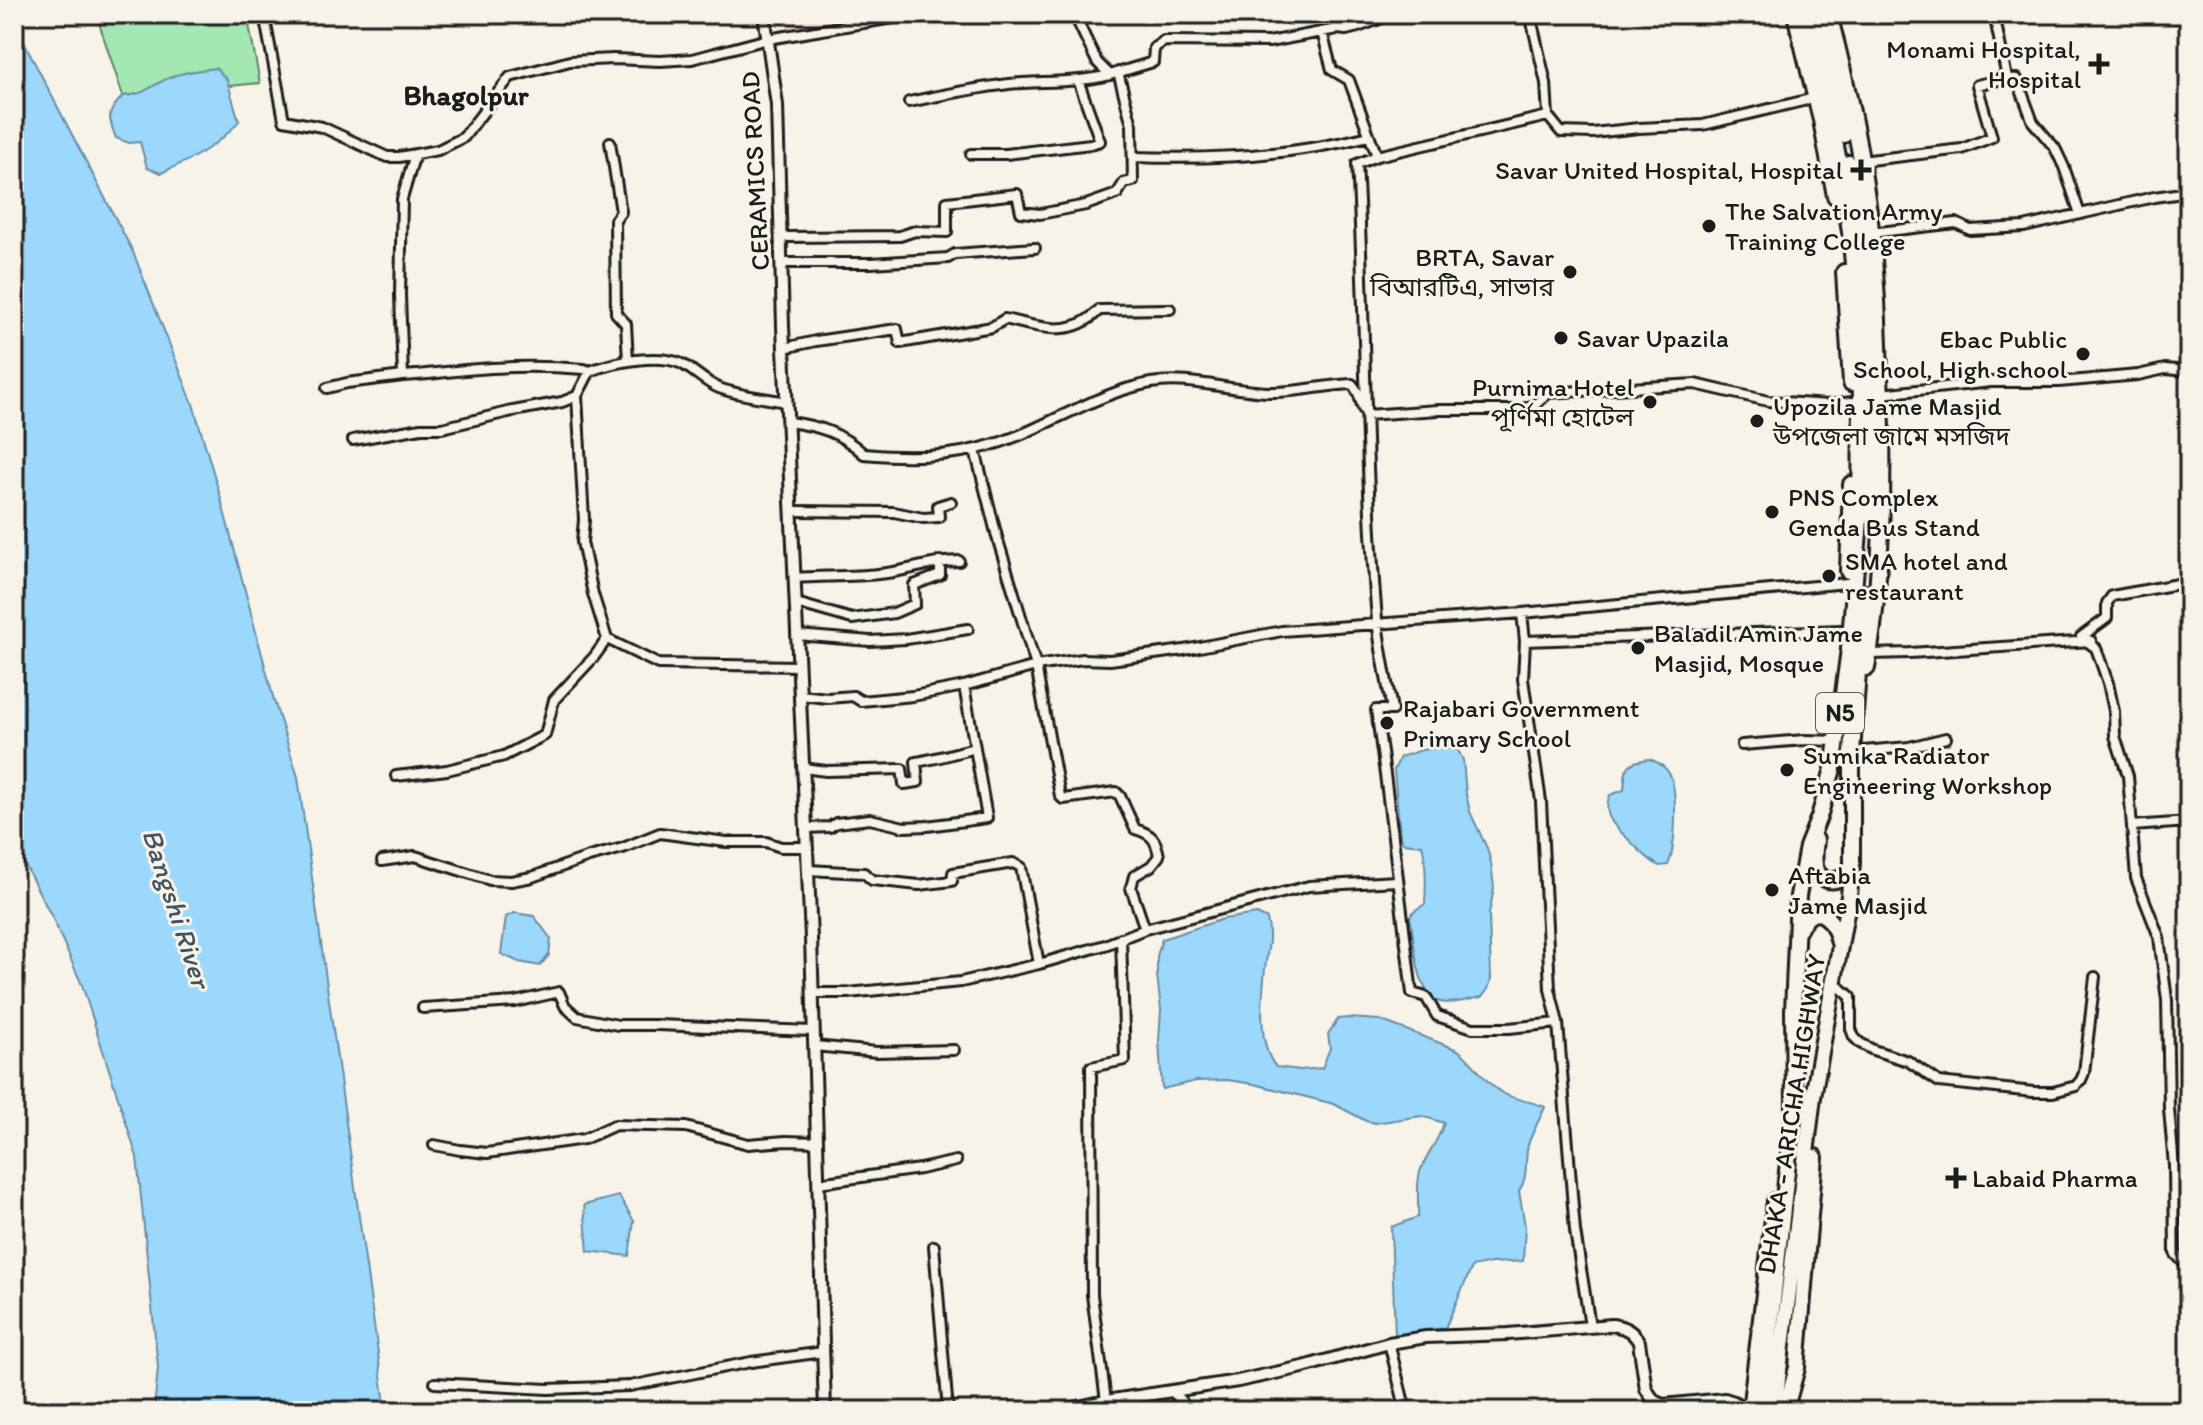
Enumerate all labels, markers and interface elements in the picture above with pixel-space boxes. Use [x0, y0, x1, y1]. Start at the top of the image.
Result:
place label: Monami Hospital, Hospital [1886, 33, 2081, 95]
marker: Monami Hospital, Hospital [2088, 53, 2110, 75]
street label: CERAMICS ROAD [734, 70, 776, 272]
district label: Bhagolpur [403, 78, 529, 112]
place label: Savar United Hospital, Hospital [1495, 154, 1843, 186]
marker: Savar United Hospital, Hospital [1850, 159, 1872, 181]
place label: The Salvation Army Training College [1725, 195, 1943, 257]
marker: The Salvation Army Training College [1700, 217, 1718, 235]
place label: BRTA, Savar বিআরটিএ, সাভার [1369, 241, 1555, 303]
marker: BRTA, Savar বিআরটিএ, সাভার [1561, 263, 1579, 281]
place label: Savar Upazila [1577, 322, 1729, 354]
place label: Ebac Public School, High school [1853, 323, 2067, 385]
marker: Savar Upazila [1552, 329, 1570, 347]
marker: Ebac Public School, High school [2074, 345, 2092, 363]
place label: Purnima Hotel পূর্ণিমা হোটেল [1472, 371, 1635, 433]
place label: Upozila Jame Masjid উপজেলা জামে মসজিদ [1772, 390, 2011, 452]
marker: Purnima Hotel পূর্ণিমা হোটেল [1641, 393, 1659, 411]
marker: Upozila Jame Masjid উপজেলা জামে মসজিদ [1748, 412, 1766, 430]
place label: PNS Complex Genda Bus Stand [1788, 481, 1980, 543]
marker: PNS Complex Genda Bus Stand [1763, 503, 1781, 521]
place label: SMA hotel and restaurant [1845, 545, 2008, 607]
marker: SMA hotel and restaurant [1820, 567, 1838, 585]
place label: Baladil Amin Jame Masjid, Mosque [1654, 617, 1863, 679]
marker: Baladil Amin Jame Masjid, Mosque [1629, 639, 1647, 657]
place label: Rajabari Government Primary School [1403, 692, 1640, 754]
road number: N5 [1816, 693, 1864, 733]
marker: Rajabari Government Primary School [1378, 714, 1396, 732]
place label: Sumika Radiator Engineering Workshop [1803, 739, 2052, 801]
marker: Sumika Radiator Engineering Workshop [1778, 761, 1796, 779]
water label: Bangshi River [135, 824, 220, 995]
place label: Aftabia Jame Masjid [1788, 859, 1928, 921]
marker: Aftabia Jame Masjid [1763, 881, 1781, 899]
street label: DHAKA - ARICHA HIGHWAY [1750, 952, 1832, 1276]
place label: Labaid Pharma [1972, 1162, 2138, 1194]
marker: Labaid Pharma [1947, 1169, 1965, 1187]

